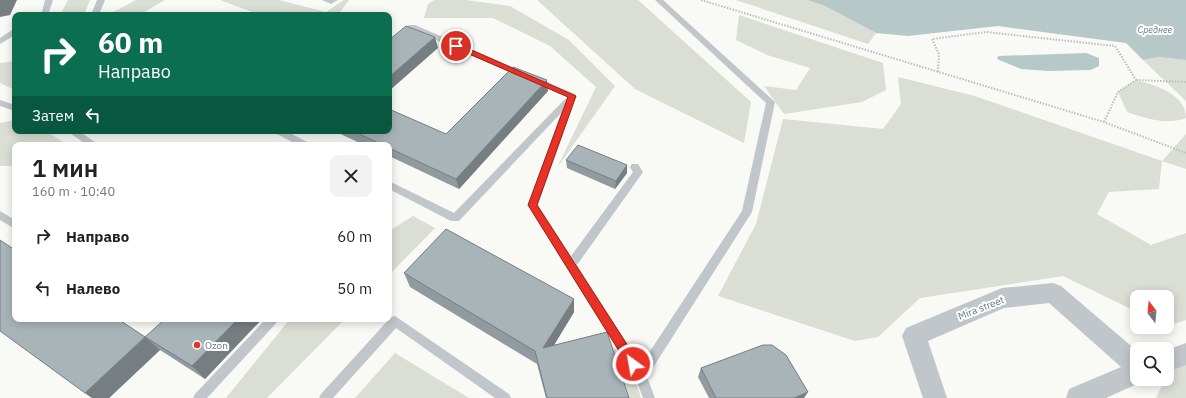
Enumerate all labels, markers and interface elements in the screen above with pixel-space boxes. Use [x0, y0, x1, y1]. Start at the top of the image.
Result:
text: 60 m [98, 24, 163, 61]
water label: Среднее [1138, 24, 1173, 35]
icon: right [32, 28, 84, 80]
pin [439, 29, 473, 63]
icon: arrive [445, 35, 467, 57]
text: Направо [98, 60, 171, 83]
icon: left [82, 104, 104, 126]
text: Затем [32, 106, 74, 125]
text: 1 мин [32, 152, 98, 184]
button: close [330, 155, 372, 197]
text: 160 m · 10:40 [32, 183, 115, 200]
icon: right [32, 225, 54, 247]
text: Направо [66, 227, 129, 246]
text: 60 m [337, 227, 372, 246]
icon: left [32, 277, 54, 299]
text: Налево [66, 279, 120, 298]
text: 50 m [337, 279, 372, 298]
north arrow [1130, 290, 1174, 334]
map controls [1130, 290, 1174, 386]
street label: Mira street [956, 293, 1006, 323]
place label: Ozon [205, 339, 228, 352]
marker: Ozon [192, 340, 202, 350]
button: search [1130, 342, 1174, 386]
position arrow [612, 343, 654, 385]

